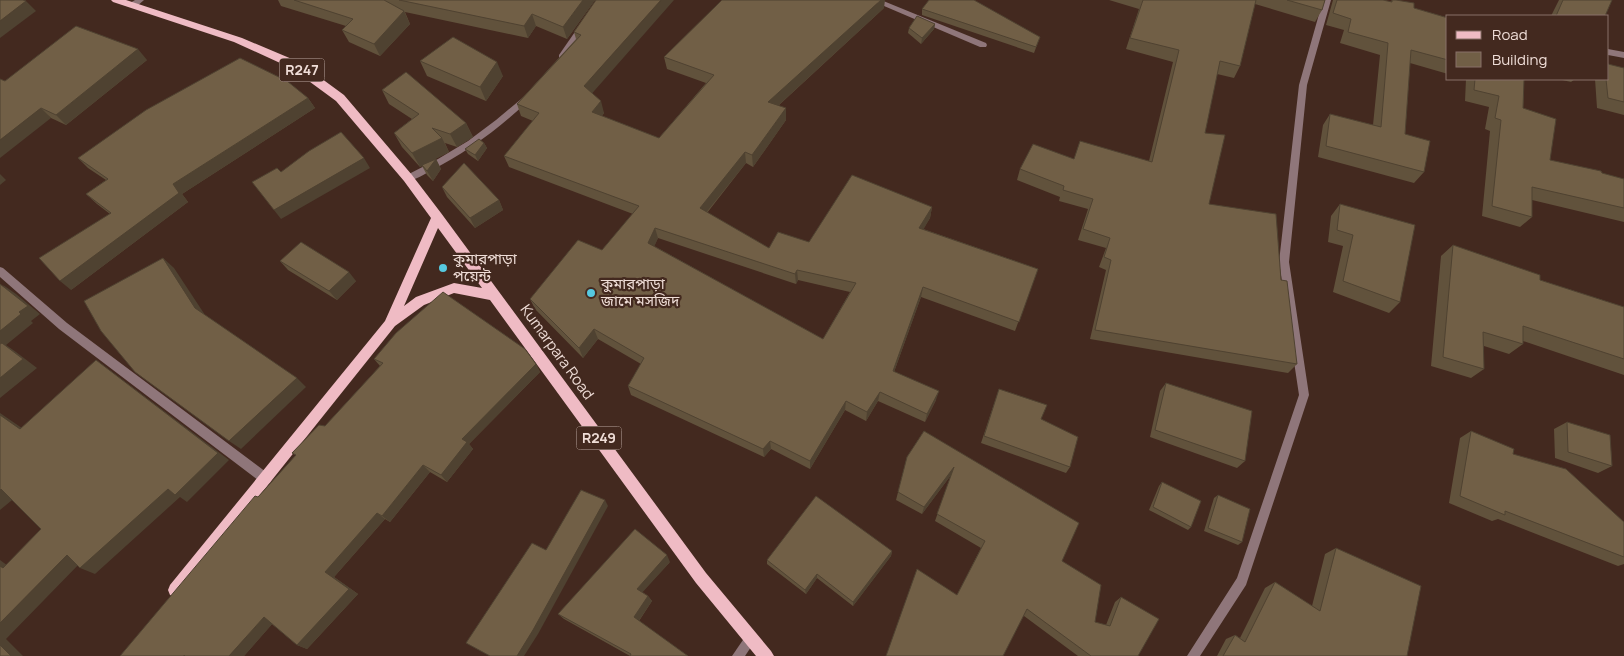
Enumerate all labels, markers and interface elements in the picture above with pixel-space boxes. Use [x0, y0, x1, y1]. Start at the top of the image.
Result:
legend [1446, 15, 1609, 80]
text: Road [1492, 24, 1528, 45]
text: Building [1492, 49, 1547, 70]
road number: R247 [280, 58, 324, 82]
place label: কুমারপাড়া পয়েন্ট [452, 248, 518, 286]
marker: কুমারপাড়া পয়েন্ট [437, 262, 449, 274]
place label: কুমারপাড়া জামে মসজিদ [600, 273, 680, 311]
marker: কুমারপাড়া জামে মসজিদ [585, 287, 597, 299]
street label: Kumarpara Road [516, 300, 599, 404]
road number: R249 [576, 426, 622, 449]

